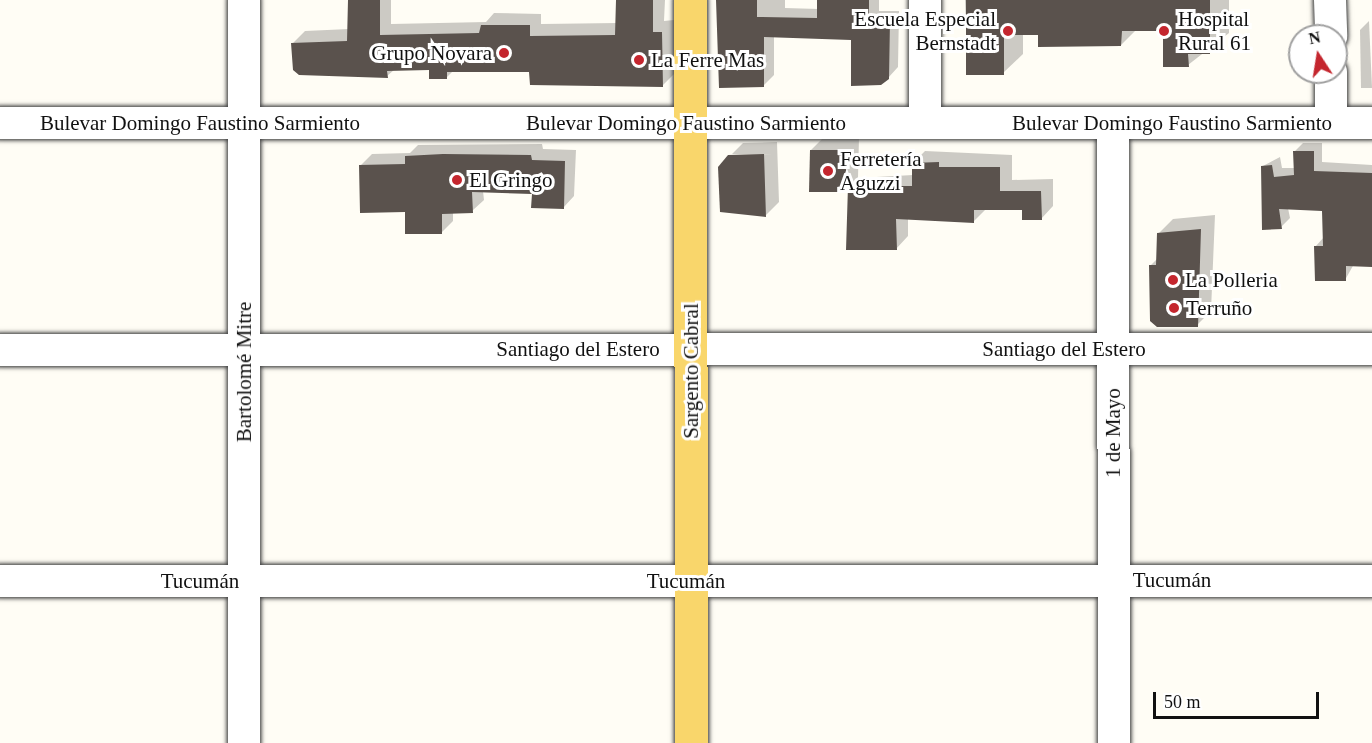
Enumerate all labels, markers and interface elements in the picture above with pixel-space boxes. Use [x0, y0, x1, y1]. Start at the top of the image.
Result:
place label: Escuela Especial Bernstadt [854, 6, 996, 56]
place label: Hospital Rural 61 [1178, 6, 1251, 56]
marker: Hospital Rural 61 [1155, 22, 1173, 40]
marker: Escuela Especial Bernstadt [1001, 24, 1015, 38]
north arrow [1288, 24, 1348, 84]
text: N [1307, 28, 1322, 47]
place label: Grupo Novara [371, 40, 492, 66]
marker: Grupo Novara [497, 46, 511, 60]
place label: La Ferre Mas [651, 47, 764, 73]
marker: La Ferre Mas [632, 53, 646, 67]
street label: Bulevar Domingo Faustino Sarmiento [40, 110, 360, 136]
street label: Bulevar Domingo Faustino Sarmiento [526, 110, 846, 136]
street label: Bulevar Domingo Faustino Sarmiento [1012, 110, 1332, 136]
place label: Ferretería Aguzzi [840, 146, 922, 196]
marker: Ferretería Aguzzi [821, 164, 835, 178]
place label: El Gringo [469, 167, 552, 193]
marker: El Gringo [450, 173, 464, 187]
place label: La Polleria [1185, 267, 1278, 293]
marker: La Polleria [1166, 273, 1180, 287]
place label: Terruño [1186, 295, 1252, 321]
marker: Terruño [1167, 301, 1181, 315]
street label: Bartolomé Mitre [231, 302, 257, 442]
street label: Sargento Cabral [678, 303, 704, 439]
street label: Santiago del Estero [496, 336, 660, 362]
street label: Santiago del Estero [982, 336, 1146, 362]
street label: 1 de Mayo [1100, 388, 1126, 478]
street label: Tucumán [1133, 567, 1211, 593]
street label: Tucumán [161, 568, 239, 594]
street label: Tucumán [647, 568, 725, 594]
scale bar [1156, 680, 1322, 718]
text: 50 m [1164, 692, 1201, 712]

